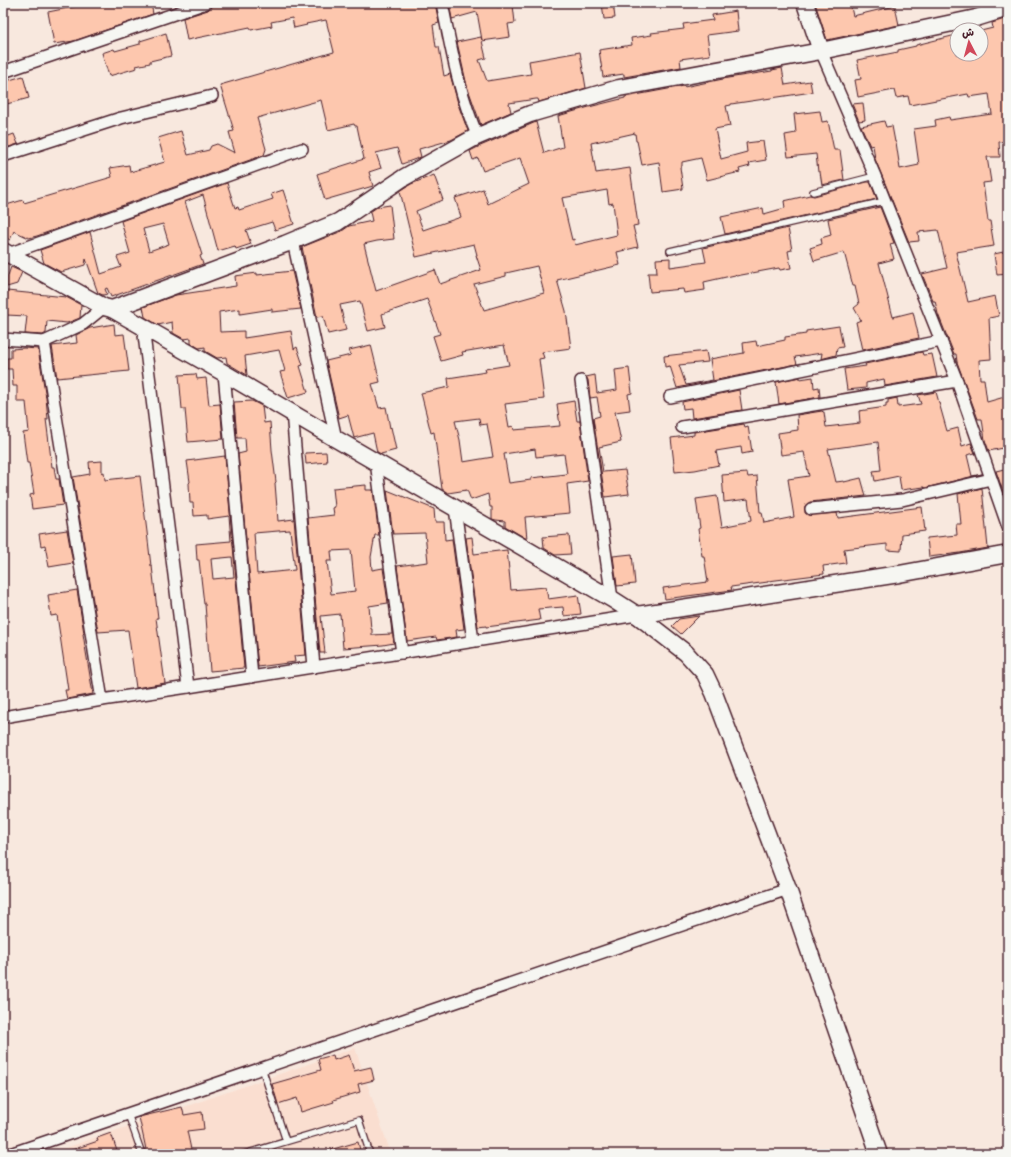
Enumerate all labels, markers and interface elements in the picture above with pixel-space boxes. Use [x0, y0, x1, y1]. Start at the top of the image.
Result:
north arrow [949, 22, 989, 62]
text: ش [961, 25, 975, 43]

